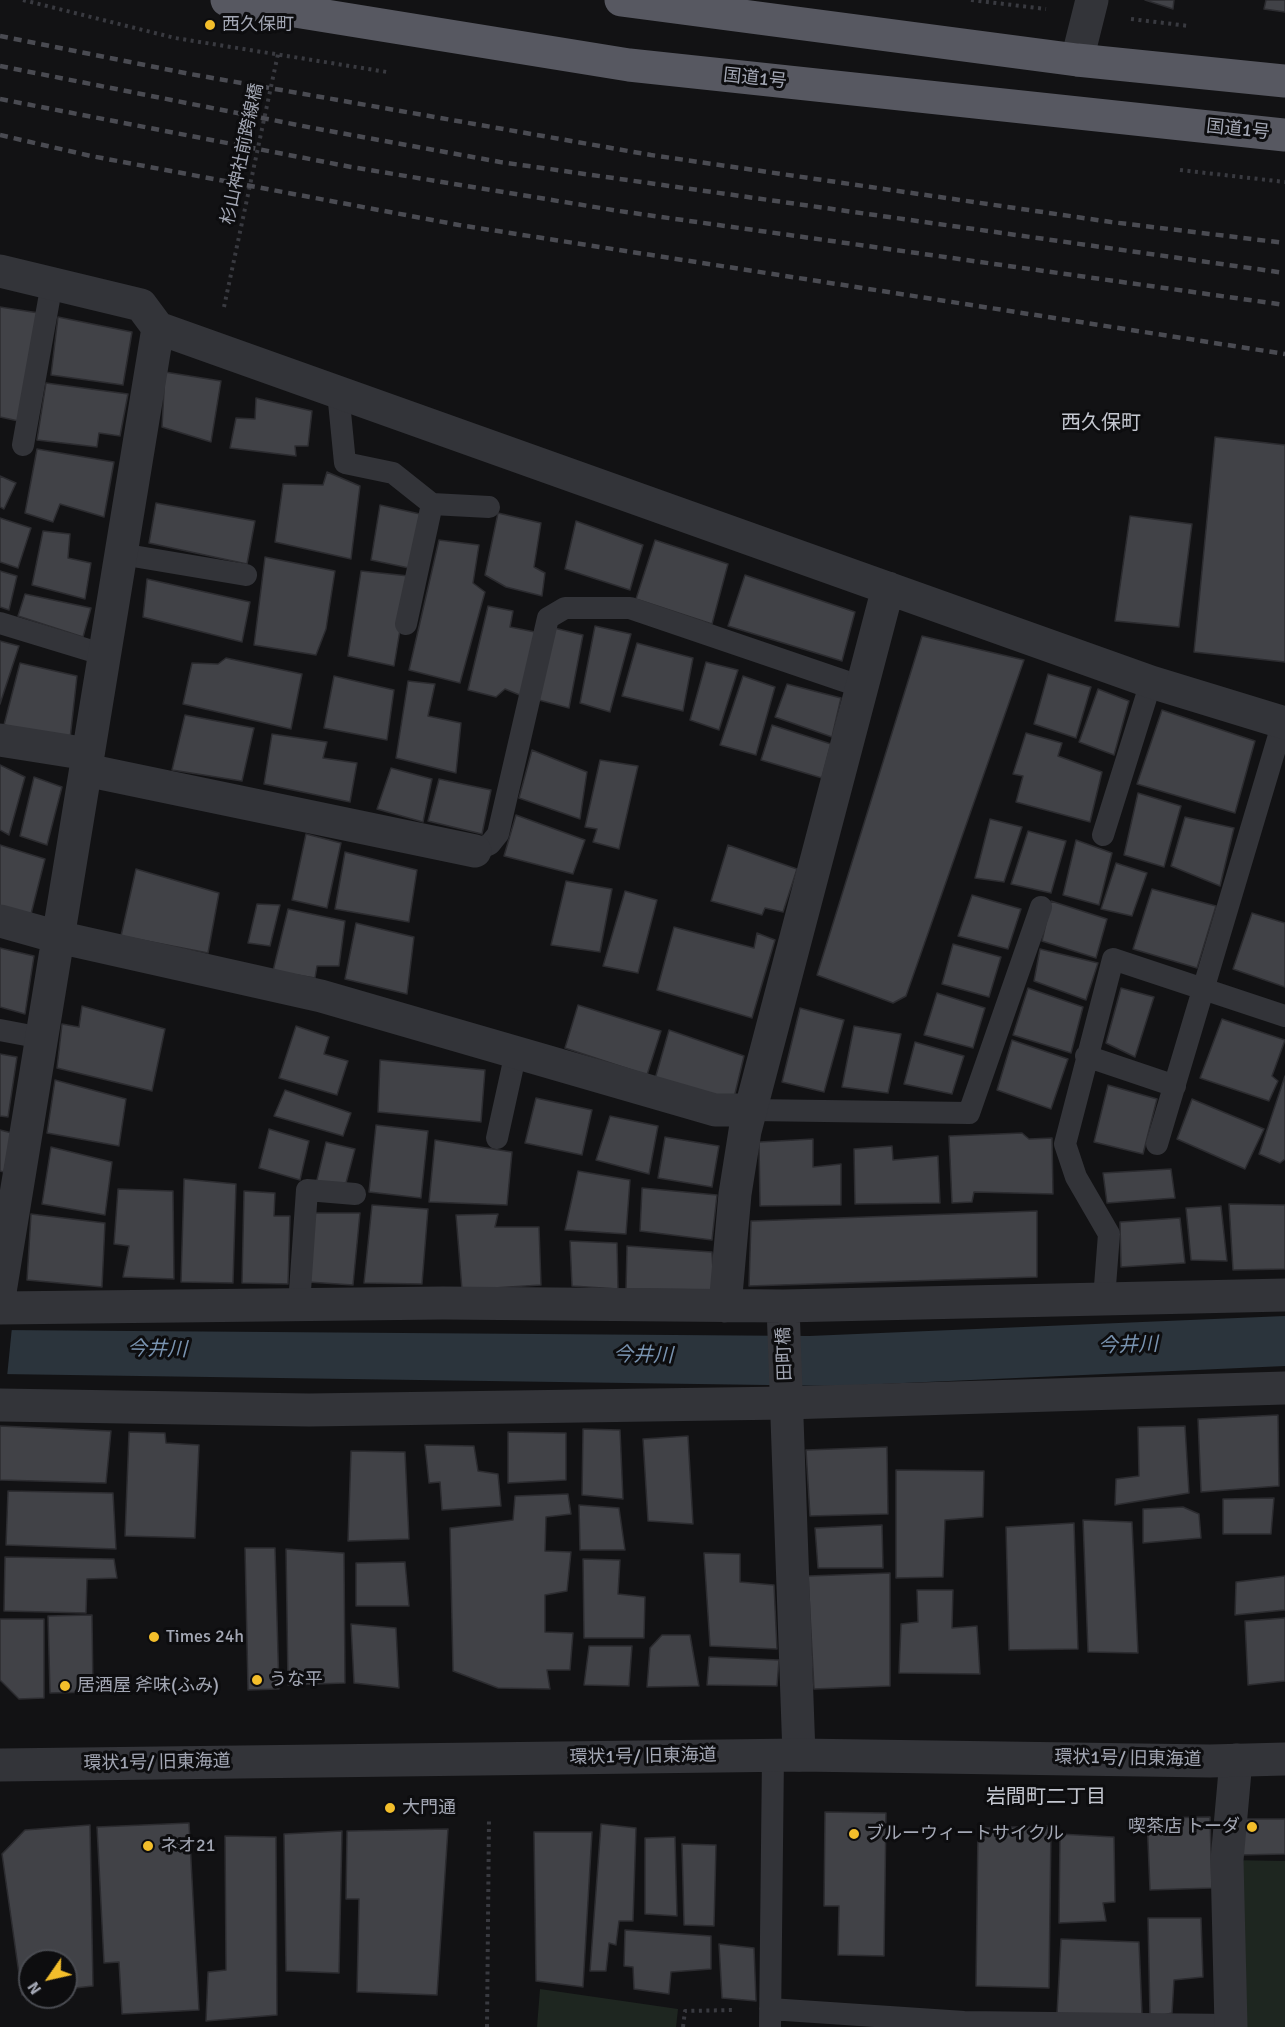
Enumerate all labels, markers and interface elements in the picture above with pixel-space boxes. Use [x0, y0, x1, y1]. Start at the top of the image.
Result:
place label: 西久保町 [222, 14, 294, 36]
marker: 西久保町 [203, 18, 217, 32]
street label: 国道1号 [722, 65, 788, 93]
street label: 杉山神社前跨線橋 [217, 81, 269, 227]
street label: 国道1号 [1205, 116, 1271, 144]
district label: 西久保町 [1061, 412, 1141, 436]
street label: 田町橋 [773, 1327, 797, 1381]
water label: 今井川 [1098, 1333, 1158, 1359]
water label: 今井川 [127, 1337, 187, 1363]
water label: 今井川 [613, 1343, 673, 1369]
place label: Times 24h [166, 1626, 244, 1648]
marker: Times 24h [147, 1630, 161, 1644]
place label: うな平 [269, 1669, 323, 1691]
marker: うな平 [250, 1673, 264, 1687]
place label: 居酒屋 斧味(ふみ) [77, 1675, 219, 1697]
marker: 居酒屋 斧味(ふみ) [58, 1679, 72, 1693]
street label: 環状1号/ 旧東海道 [569, 1745, 717, 1769]
street label: 環状1号/ 旧東海道 [1054, 1747, 1202, 1771]
street label: 環状1号/ 旧東海道 [83, 1751, 231, 1775]
district label: 岩間町二丁目 [986, 1786, 1106, 1810]
place label: 大門通 [402, 1797, 456, 1819]
marker: 大門通 [383, 1801, 397, 1815]
place label: 喫茶店 トーダ [1128, 1816, 1240, 1838]
marker: 喫茶店 トーダ [1245, 1820, 1259, 1834]
place label: ブルーウィートサイクル [866, 1823, 1064, 1845]
marker: ブルーウィートサイクル [847, 1827, 861, 1841]
place label: ネオ21 [160, 1835, 215, 1857]
marker: ネオ21 [141, 1839, 155, 1853]
north arrow [18, 1949, 78, 2009]
text: N [23, 1978, 46, 1998]

